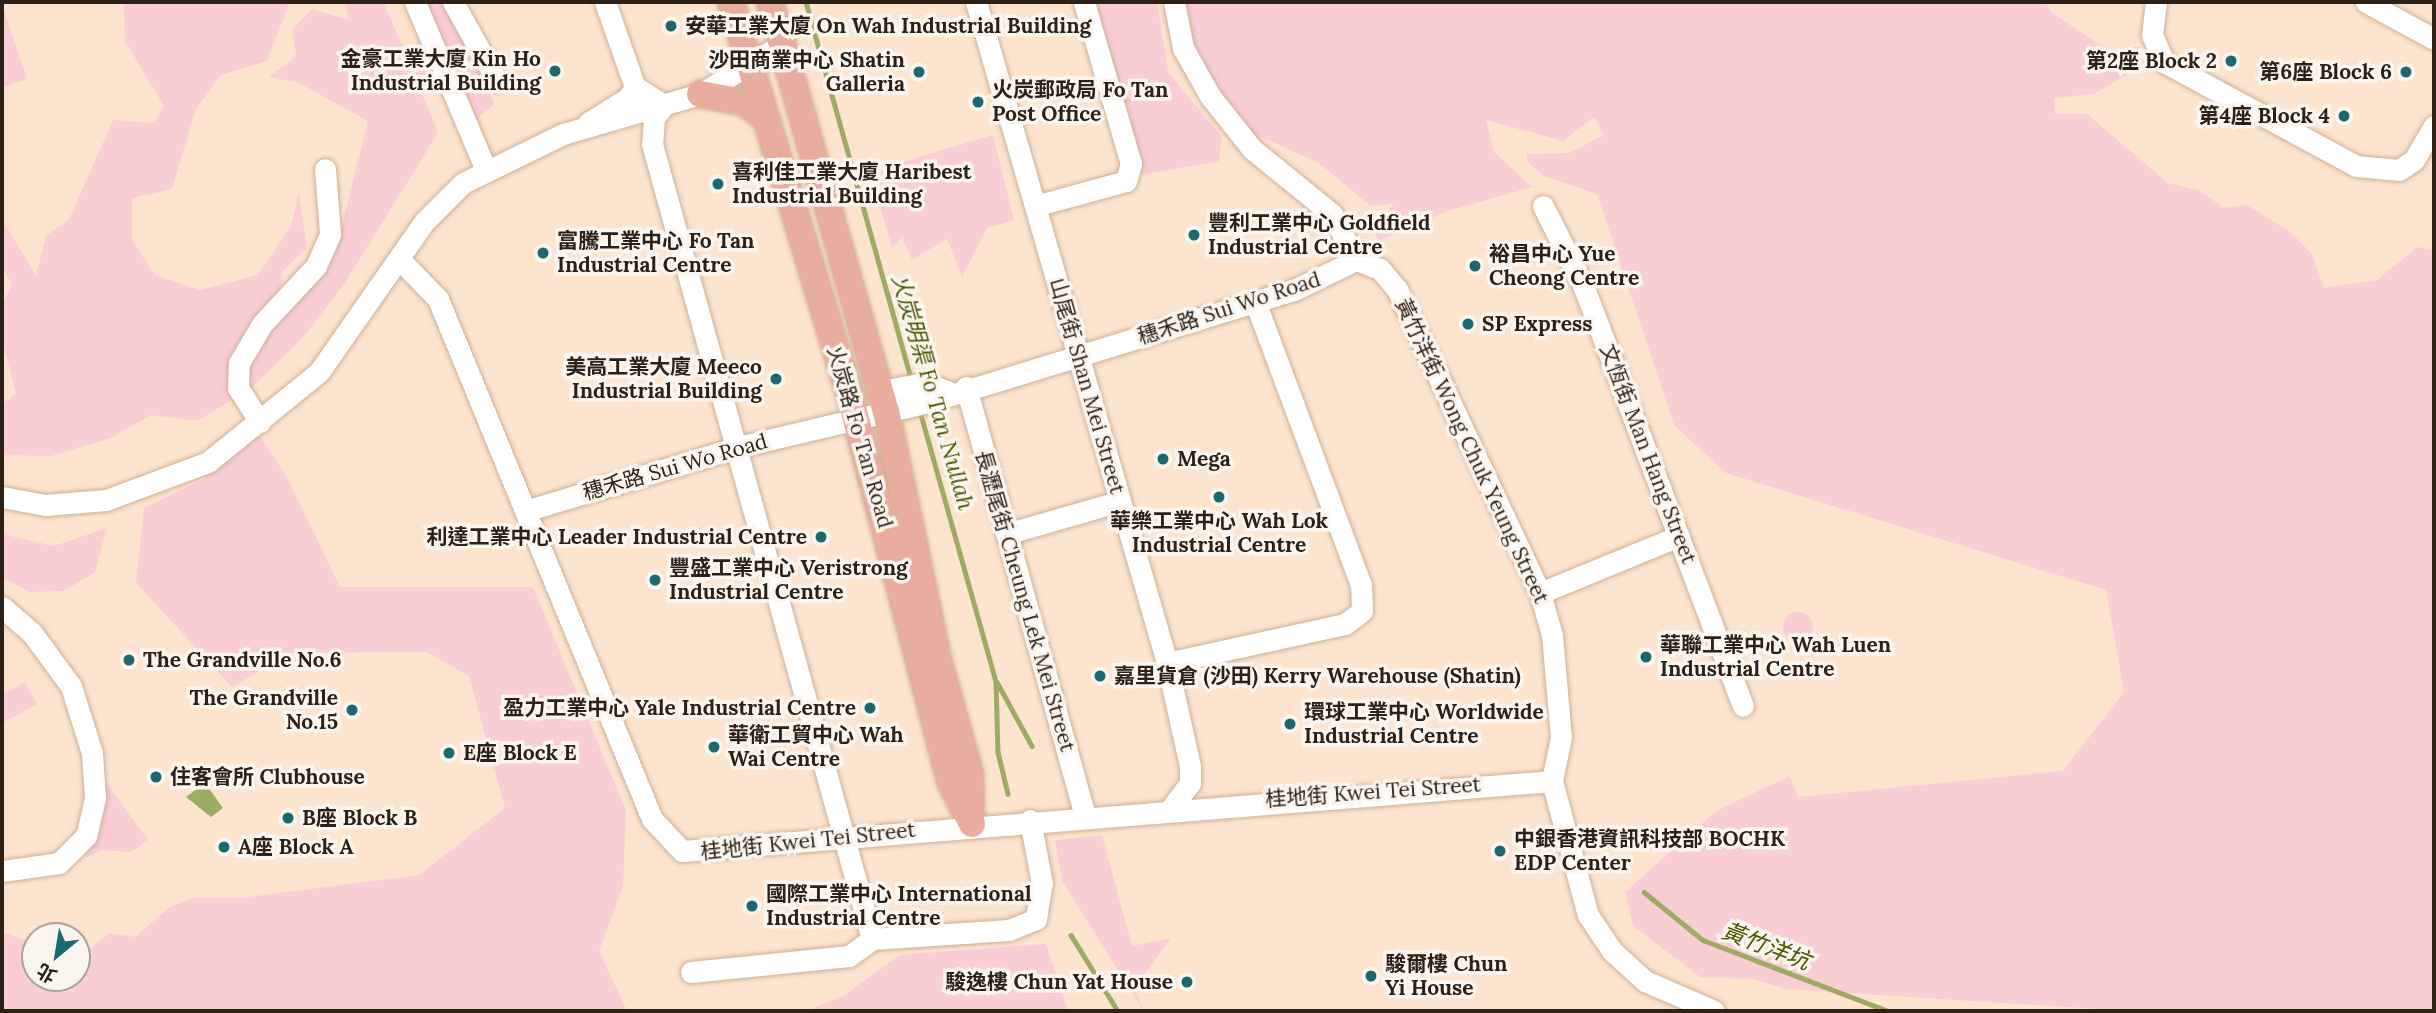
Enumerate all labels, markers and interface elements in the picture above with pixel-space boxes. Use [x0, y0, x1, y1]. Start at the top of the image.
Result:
place label: 安華工業大廈 On Wah Industrial Building [685, 13, 1091, 39]
marker: 安華工業大廈 On Wah Industrial Building [663, 18, 679, 34]
place label: 金豪工業大廈 Kin Ho Industrial Building [340, 46, 541, 96]
place label: 沙田商業中心 Shatin Galleria [708, 47, 905, 97]
place label: 第2座 Block 2 [2086, 48, 2217, 74]
marker: 第2座 Block 2 [2223, 53, 2239, 69]
place label: 第6座 Block 6 [2259, 59, 2392, 85]
marker: 金豪工業大廈 Kin Ho Industrial Building [547, 63, 563, 79]
marker: 沙田商業中心 Shatin Galleria [911, 64, 927, 80]
marker: 第6座 Block 6 [2398, 64, 2414, 80]
place label: 火炭郵政局 Fo Tan Post Office [992, 77, 1168, 127]
marker: 火炭郵政局 Fo Tan Post Office [970, 94, 986, 110]
place label: 第4座 Block 4 [2199, 103, 2330, 129]
marker: 第4座 Block 4 [2336, 108, 2352, 124]
place label: 喜利佳工業大廈 Haribest Industrial Building [732, 159, 971, 209]
marker: 喜利佳工業大廈 Haribest Industrial Building [710, 176, 726, 192]
place label: 豐利工業中心 Goldfield Industrial Centre [1208, 210, 1431, 260]
marker: 豐利工業中心 Goldfield Industrial Centre [1186, 227, 1202, 243]
place label: 富騰工業中心 Fo Tan Industrial Centre [557, 228, 754, 278]
place label: 裕昌中心 Yue Cheong Centre [1489, 241, 1639, 291]
marker: 富騰工業中心 Fo Tan Industrial Centre [535, 245, 551, 261]
marker: 裕昌中心 Yue Cheong Centre [1467, 258, 1483, 274]
street label: 穗禾路 Sui Wo Road [1134, 267, 1324, 349]
water label: 火炭明渠 Fo Tan Nullah [886, 271, 980, 513]
street label: 山尾街 Shan Mei Street [1044, 275, 1130, 497]
street label: 黃竹洋街 Wong Chuk Yeung Street [1390, 294, 1554, 608]
place label: SP Express [1482, 311, 1592, 337]
marker: SP Express [1460, 316, 1476, 332]
street label: 文恆街 Man Hang Street [1594, 341, 1702, 567]
street label: 火炭路 Fo Tan Road [822, 343, 898, 531]
place label: 美高工業大廈 Meeco Industrial Building [565, 354, 762, 404]
marker: 美高工業大廈 Meeco Industrial Building [768, 371, 784, 387]
street label: 穗禾路 Sui Wo Road [580, 429, 770, 505]
place label: Mega [1177, 446, 1231, 472]
street label: 長瀝尾街 Cheung Lek Mei Street [970, 447, 1080, 755]
marker: Mega [1155, 451, 1171, 467]
marker: 華樂工業中心 Wah Lok Industrial Centre [1211, 489, 1227, 505]
place label: 華樂工業中心 Wah Lok Industrial Centre [1110, 508, 1328, 558]
place label: 利達工業中心 Leader Industrial Centre [427, 524, 807, 550]
marker: 利達工業中心 Leader Industrial Centre [813, 529, 829, 545]
place label: 豐盛工業中心 Veristrong Industrial Centre [669, 555, 908, 605]
marker: 豐盛工業中心 Veristrong Industrial Centre [647, 572, 663, 588]
place label: 華聯工業中心 Wah Luen Industrial Centre [1660, 632, 1891, 682]
place label: The Grandville No.6 [143, 647, 342, 673]
marker: 華聯工業中心 Wah Luen Industrial Centre [1638, 649, 1654, 665]
marker: The Grandville No.6 [121, 652, 137, 668]
place label: 嘉里貨倉 (沙田) Kerry Warehouse (Shatin) [1114, 663, 1521, 689]
marker: 嘉里貨倉 (沙田) Kerry Warehouse (Shatin) [1092, 668, 1108, 684]
place label: The Grandville No.15 [189, 685, 338, 735]
place label: 盈力工業中心 Yale Industrial Centre [503, 695, 856, 721]
place label: 環球工業中心 Worldwide Industrial Centre [1304, 699, 1544, 749]
marker: 盈力工業中心 Yale Industrial Centre [862, 700, 878, 716]
marker: The Grandville No.15 [344, 702, 360, 718]
marker: 環球工業中心 Worldwide Industrial Centre [1282, 716, 1298, 732]
place label: 華衛工貿中心 Wah Wai Centre [728, 722, 903, 772]
marker: 華衛工貿中心 Wah Wai Centre [706, 739, 722, 755]
place label: E座 Block E [463, 740, 577, 766]
marker: E座 Block E [441, 745, 457, 761]
place label: 住客會所 Clubhouse [170, 764, 365, 790]
marker: 住客會所 Clubhouse [148, 769, 164, 785]
street label: 桂地街 Kwei Tei Street [1264, 772, 1482, 812]
place label: B座 Block B [302, 805, 417, 831]
marker: B座 Block B [280, 810, 296, 826]
street label: 桂地街 Kwei Tei Street [699, 817, 917, 865]
place label: 中銀香港資訊科技部 BOCHK EDP Center [1514, 826, 1785, 876]
place label: A座 Block A [238, 834, 354, 860]
marker: A座 Block A [216, 839, 232, 855]
marker: 中銀香港資訊科技部 BOCHK EDP Center [1492, 843, 1508, 859]
place label: 國際工業中心 International Industrial Centre [766, 881, 1031, 931]
marker: 國際工業中心 International Industrial Centre [744, 898, 760, 914]
water label: 黃竹洋坑 [1718, 917, 1814, 975]
north arrow [21, 922, 91, 992]
place label: 駿爾樓 Chun Yi House [1385, 951, 1507, 1001]
text: 北 [32, 958, 61, 989]
marker: 駿爾樓 Chun Yi House [1363, 968, 1379, 984]
place label: 駿逸樓 Chun Yat House [945, 969, 1173, 995]
marker: 駿逸樓 Chun Yat House [1179, 974, 1195, 990]

